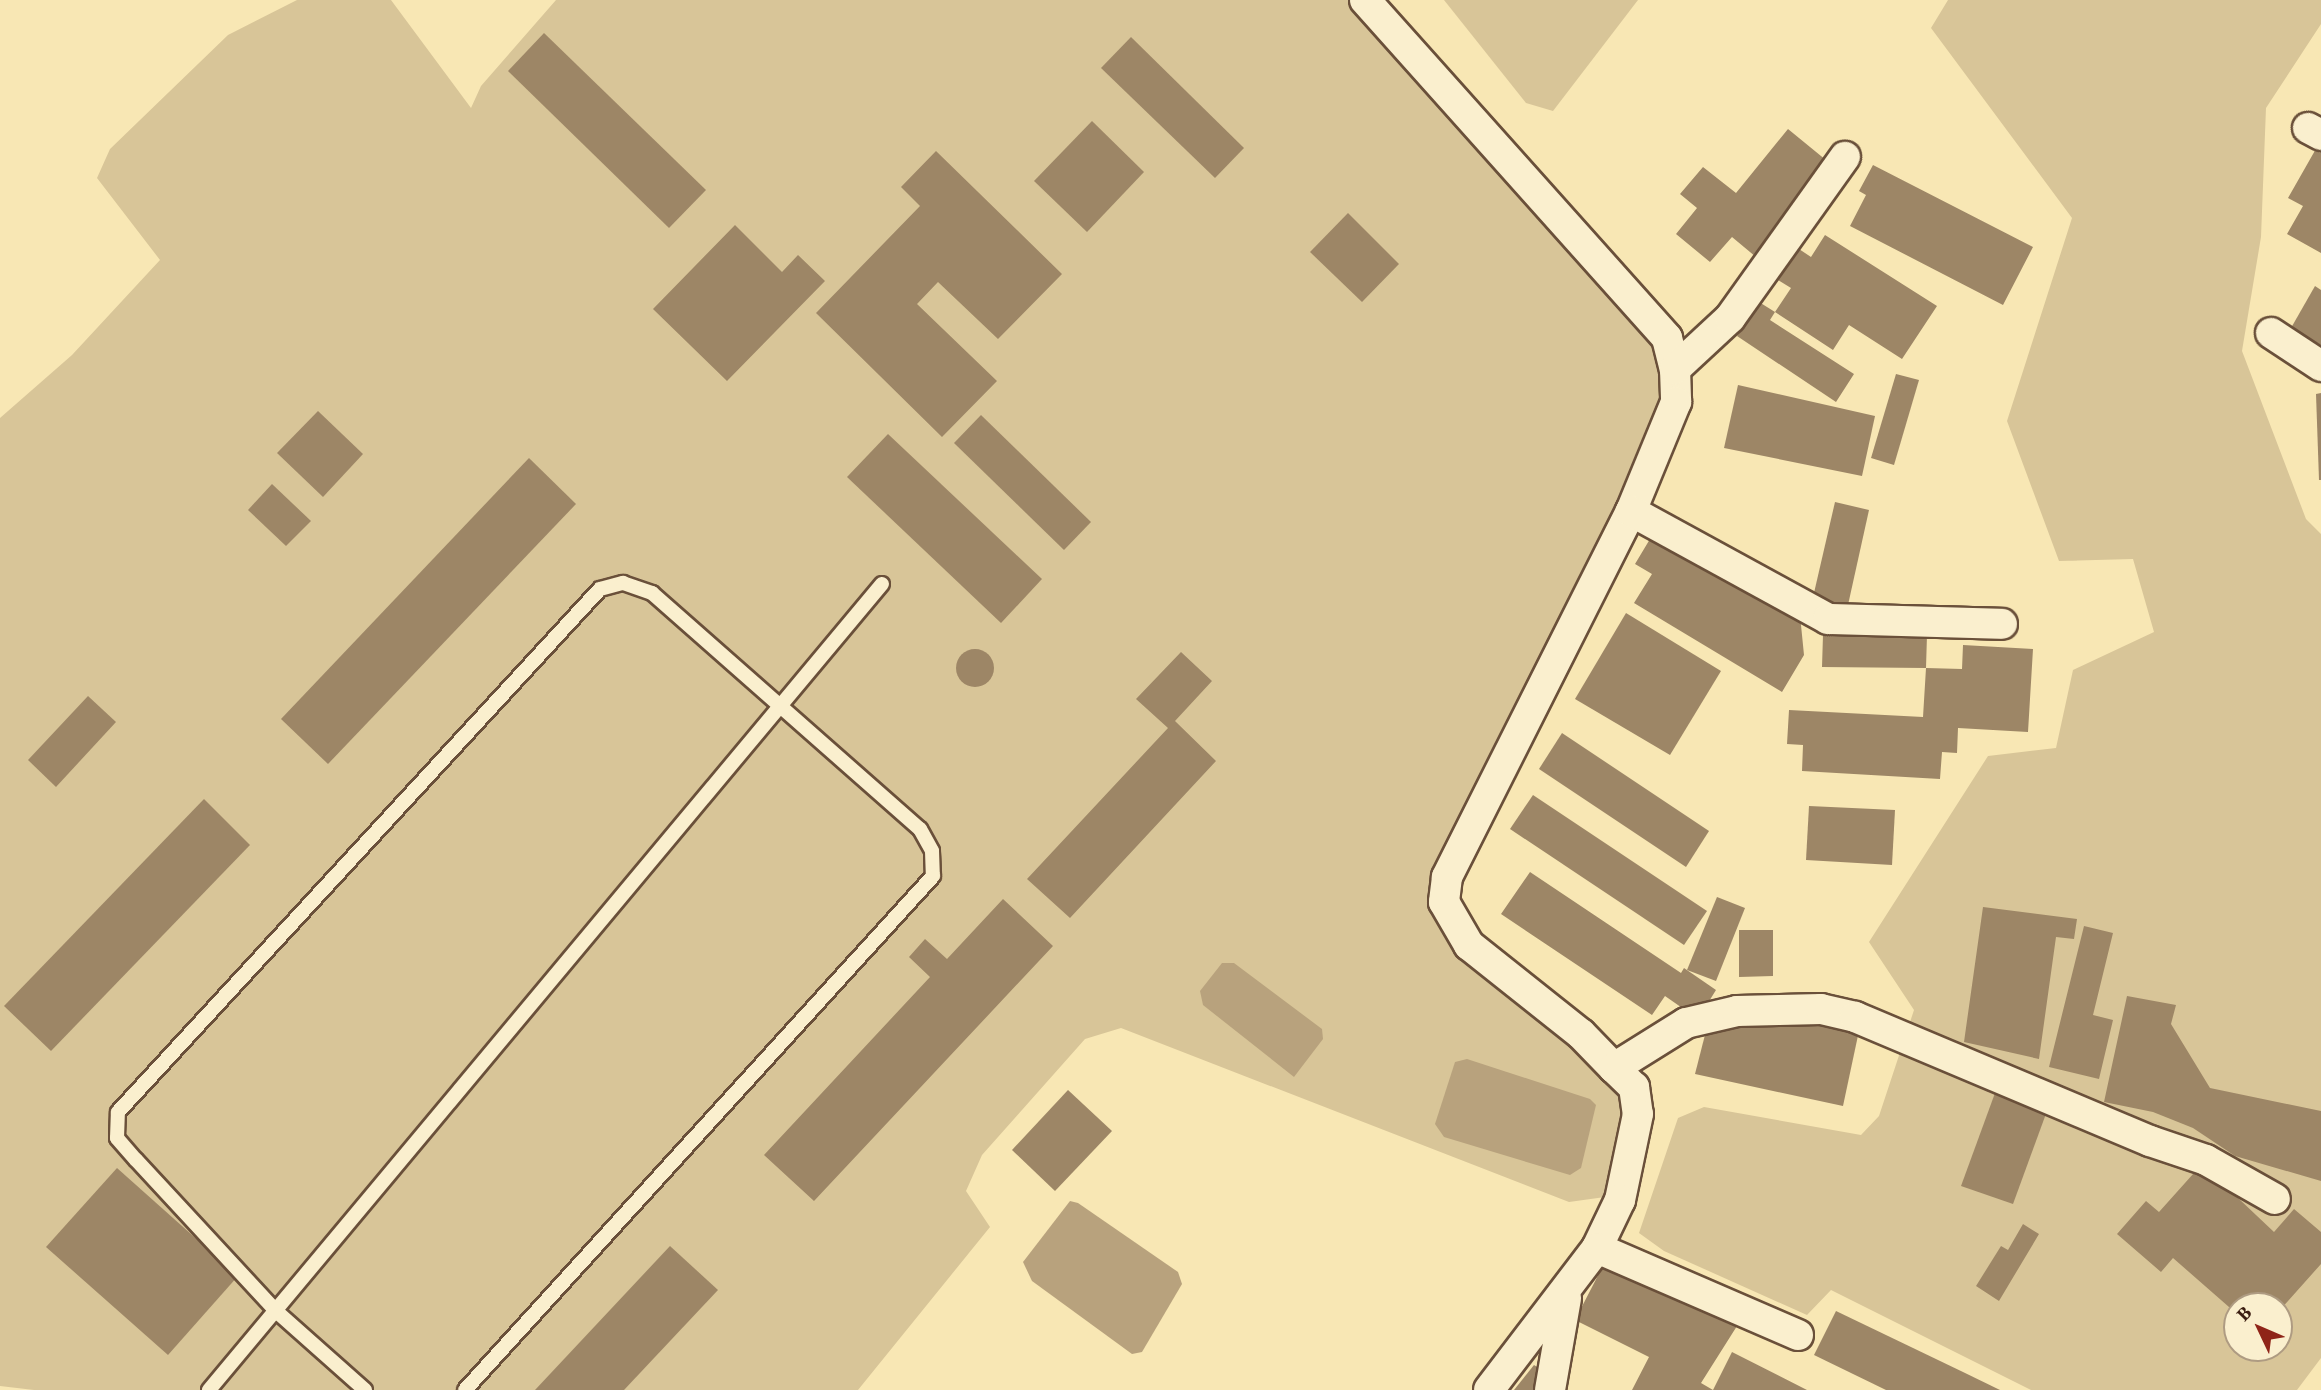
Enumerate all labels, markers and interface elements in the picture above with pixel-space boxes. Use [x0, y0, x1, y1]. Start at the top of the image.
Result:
north arrow [2223, 1292, 2293, 1362]
text: B [2231, 1300, 2257, 1326]

